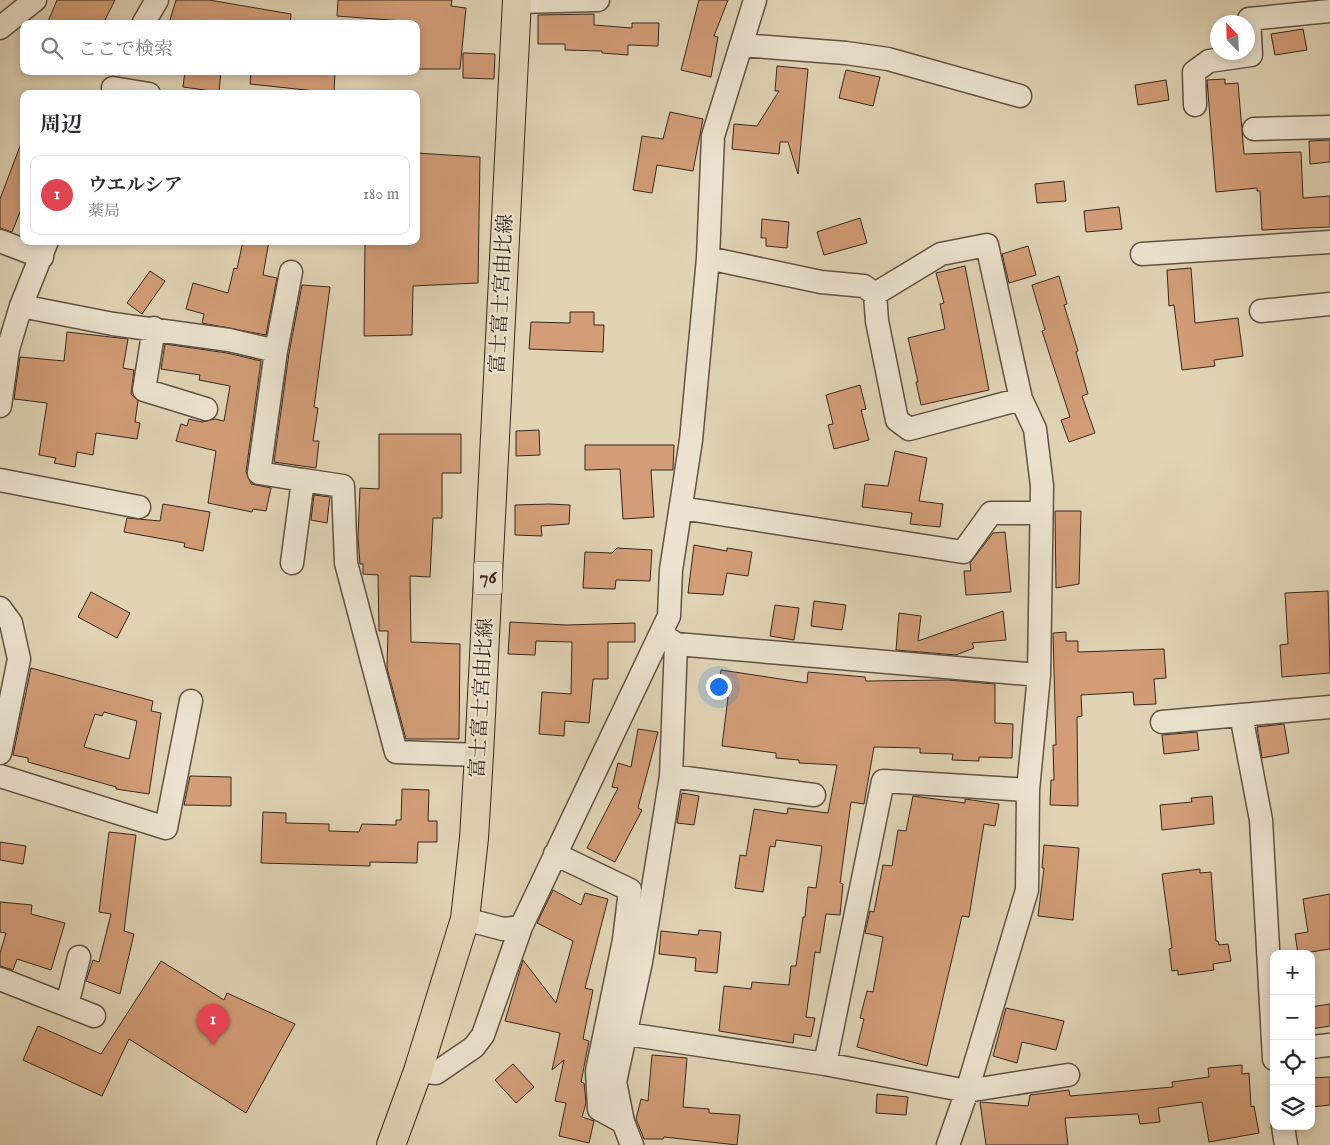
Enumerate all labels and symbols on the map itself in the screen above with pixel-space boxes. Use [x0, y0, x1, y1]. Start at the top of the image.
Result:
north arrow [1210, 15, 1255, 60]
street label: 富士富士宮由比線 [485, 213, 519, 375]
road number: 76 [474, 562, 502, 594]
street label: 富士富士宮由比線 [465, 617, 499, 779]
your location [706, 674, 732, 700]
pin: 1 [197, 1004, 229, 1045]

